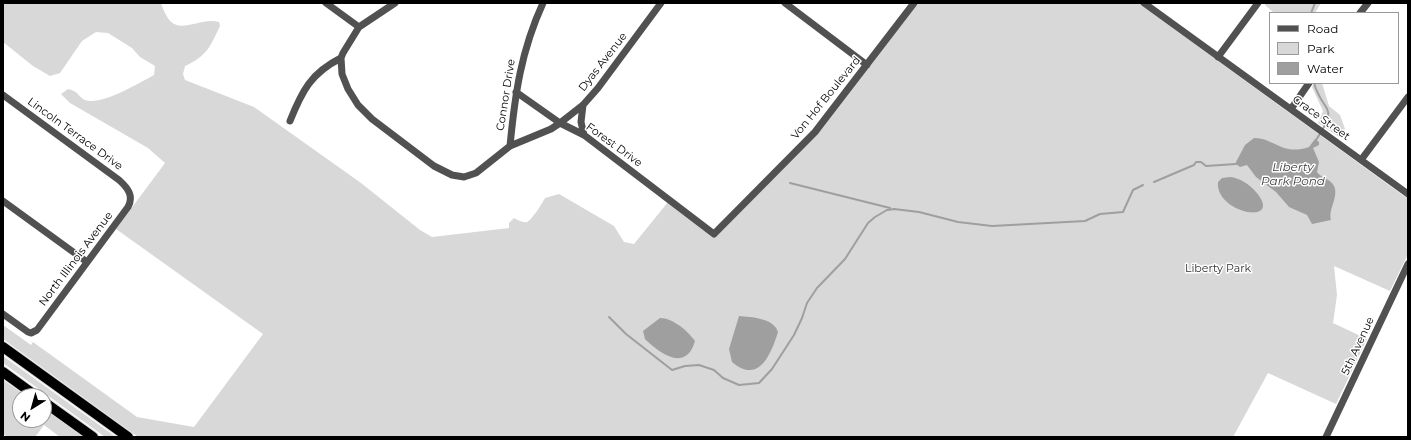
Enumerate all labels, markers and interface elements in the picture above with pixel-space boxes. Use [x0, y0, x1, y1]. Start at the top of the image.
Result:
legend [1269, 12, 1399, 84]
text: Road [1307, 21, 1338, 36]
street label: Dyas Avenue [576, 30, 630, 94]
text: Park [1307, 41, 1334, 56]
street label: Von Hof Boulevard [789, 54, 863, 142]
street label: Connor Drive [494, 58, 518, 132]
text: Water [1307, 61, 1343, 76]
street label: Grace Street [1290, 93, 1352, 143]
street label: Lincoln Terrace Drive [25, 95, 125, 173]
street label: Forest Drive [583, 120, 645, 170]
water label: Liberty Park Pond [1261, 160, 1325, 188]
street label: North Illinois Avenue [36, 209, 116, 309]
park label: Liberty Park [1185, 262, 1251, 276]
street label: 5th Avenue [1339, 315, 1377, 377]
north arrow [12, 388, 52, 428]
text: N [18, 409, 33, 425]

